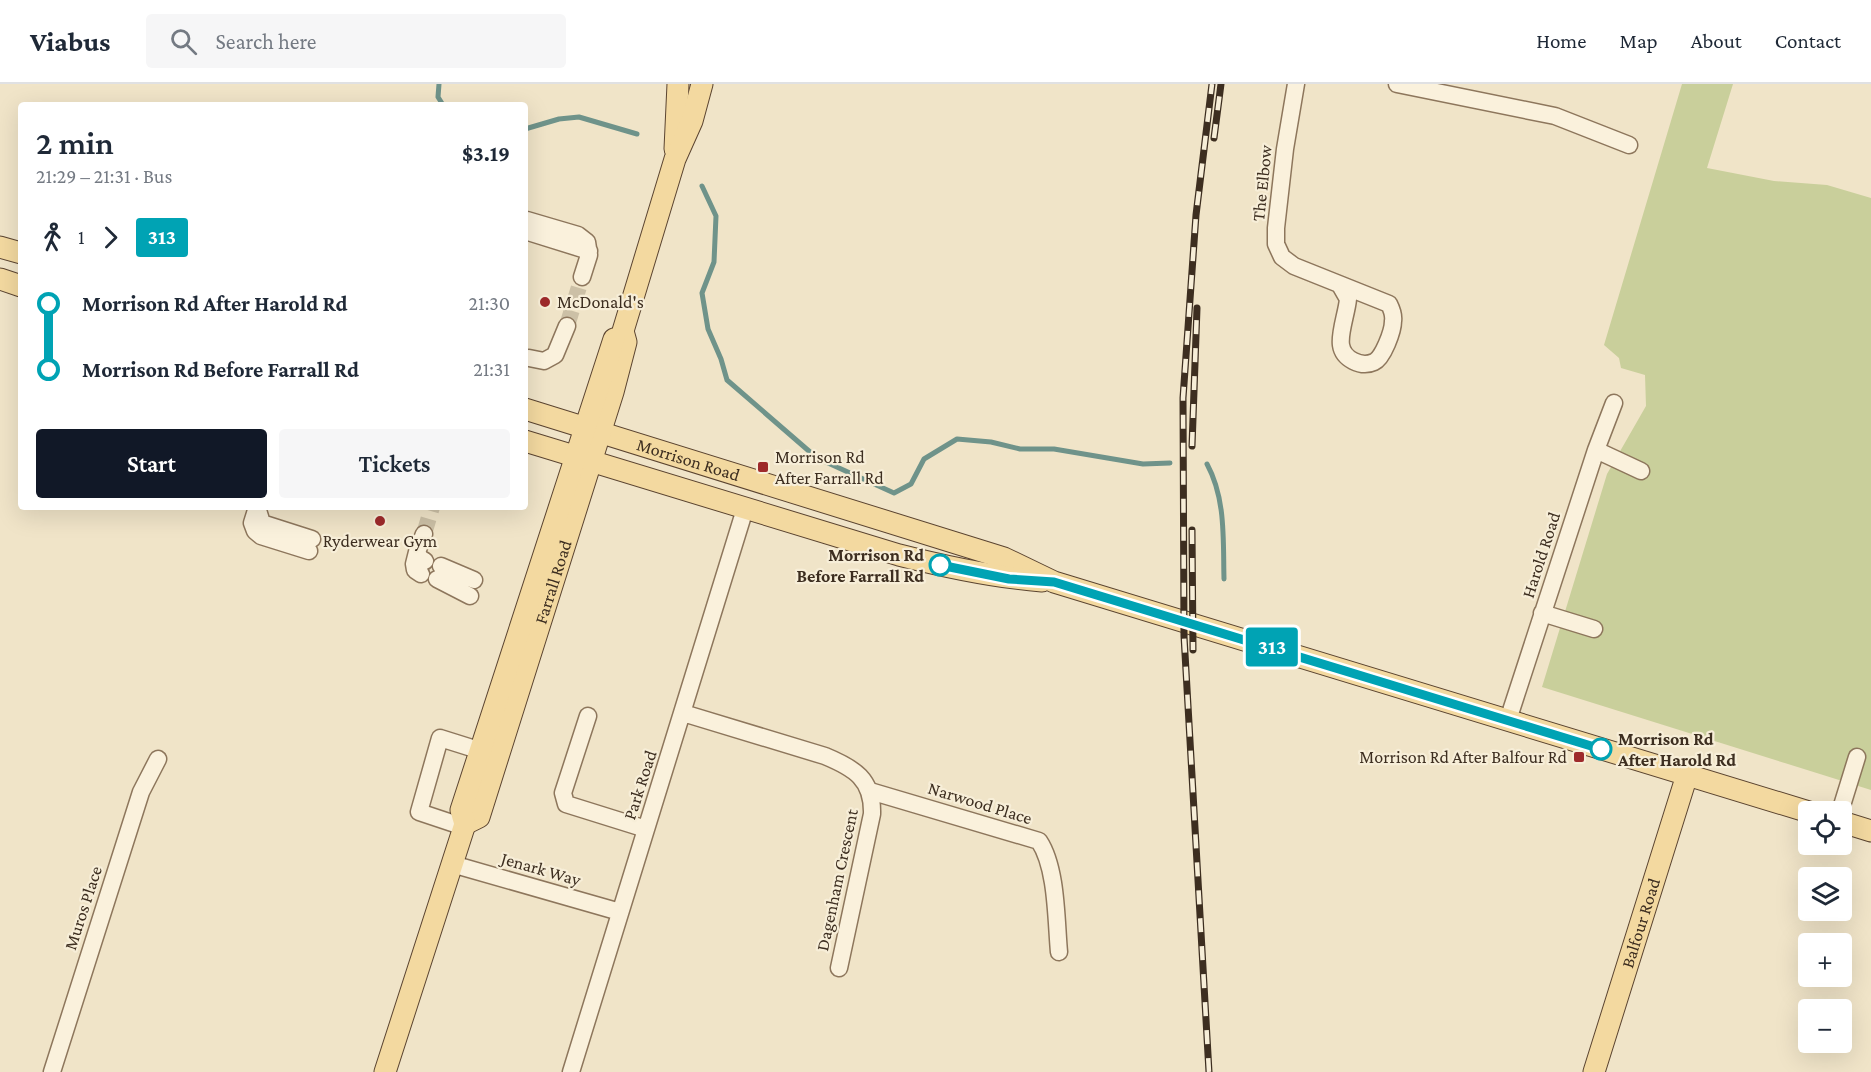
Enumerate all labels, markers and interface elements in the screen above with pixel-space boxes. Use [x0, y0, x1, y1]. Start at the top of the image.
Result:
search box [146, 14, 566, 68]
icon: search [167, 25, 200, 58]
text: Viabus [30, 26, 110, 57]
text: Search here [215, 29, 316, 54]
text: Home [1536, 29, 1586, 53]
text: Map [1619, 29, 1658, 53]
text: About [1691, 29, 1742, 53]
text: Contact [1775, 29, 1841, 53]
text: 2 min [36, 124, 114, 161]
text: $3.19 [462, 141, 510, 166]
street label: The Elbow [1248, 143, 1276, 222]
text: 21:29 – 21:31 · Bus [36, 165, 172, 187]
icon: walk [36, 221, 69, 254]
icon: forward [94, 221, 127, 254]
text: 313 [148, 225, 176, 249]
text: 1 [78, 226, 85, 248]
text: Morrison Rd After Harold Rd [82, 291, 348, 316]
text: 21:30 [468, 292, 510, 314]
place label: McDonald's [557, 292, 644, 312]
marker: McDonald's [538, 295, 552, 309]
text: Morrison Rd Before Farrall Rd [82, 357, 359, 382]
text: 21:31 [473, 358, 510, 380]
button: Start [36, 429, 267, 498]
button: Tickets [279, 429, 510, 498]
street label: Morrison Road [634, 434, 743, 485]
place label: Morrison Rd After Farrall Rd [775, 447, 884, 488]
marker: Morrison Rd After Farrall Rd [756, 460, 770, 474]
street label: Harold Road [1518, 509, 1564, 600]
marker: Ryderwear Gym [373, 514, 387, 528]
place label: Ryderwear Gym [323, 531, 438, 551]
street label: Farrall Road [530, 537, 576, 627]
place label: Morrison Rd Before Farrall Rd [796, 545, 924, 586]
marker: Morrison Rd Before Farrall Rd [929, 554, 951, 576]
line badge: 313 [1238, 628, 1306, 666]
text: 313 [1258, 635, 1286, 659]
place label: Morrison Rd After Harold Rd [1617, 729, 1736, 770]
marker: Morrison Rd After Harold Rd [1590, 738, 1612, 760]
street label: Park Road [619, 747, 661, 822]
place label: Morrison Rd After Balfour Rd [1359, 747, 1568, 767]
marker: Morrison Rd After Balfour Rd [1572, 750, 1586, 764]
street label: Narwood Place [926, 778, 1034, 828]
map controls [1798, 801, 1852, 1053]
button: locate [1798, 801, 1852, 855]
street label: Dagenham Crescent [812, 806, 862, 953]
street label: Jenark Way [497, 848, 584, 890]
street label: Muros Place [60, 863, 106, 953]
button: layers [1798, 867, 1852, 921]
street label: Balfour Road [1617, 875, 1664, 970]
button: + [1798, 933, 1852, 987]
button: − [1798, 999, 1852, 1053]

